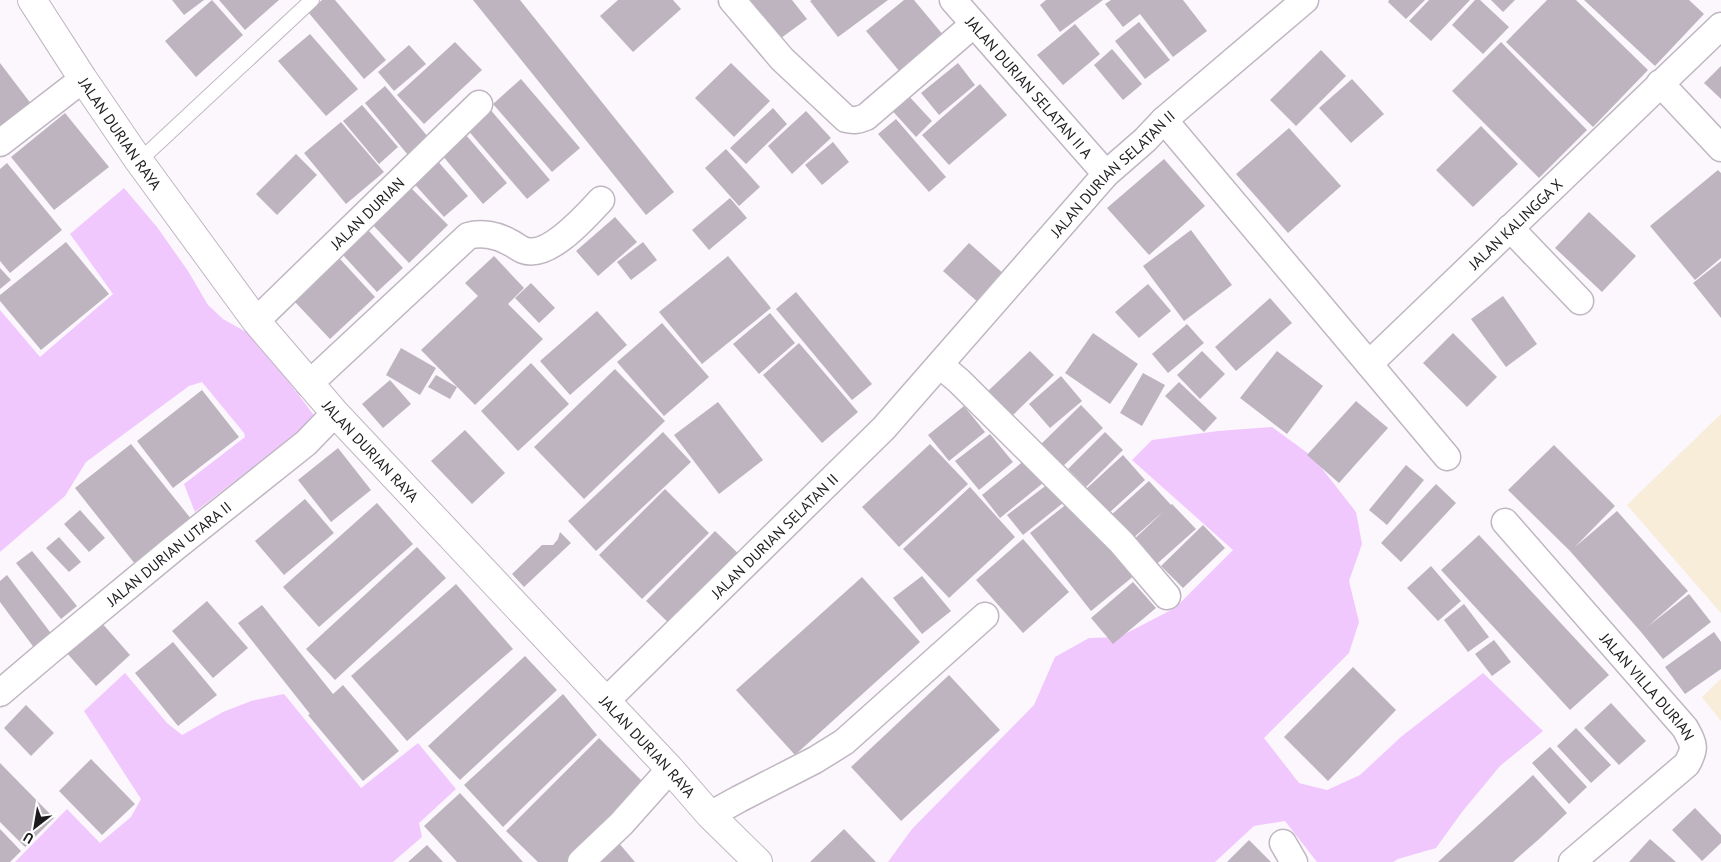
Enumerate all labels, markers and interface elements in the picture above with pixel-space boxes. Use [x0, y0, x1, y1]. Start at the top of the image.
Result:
street label: JALAN DURIAN SELATAN II A [961, 11, 1097, 162]
street label: JALAN DURIAN RAYA [75, 73, 166, 193]
street label: JALAN DURIAN SELATAN II [1045, 106, 1178, 241]
street label: JALAN DURIAN [325, 173, 408, 254]
street label: JALAN KALINGGA X [1463, 174, 1566, 274]
street label: JALAN DURIAN RAYA [318, 396, 423, 506]
street label: JALAN DURIAN SELATAN II [706, 469, 842, 603]
street label: JALAN DURIAN UTARA II [102, 497, 235, 610]
street label: JALAN VILLA DURIAN [1596, 628, 1699, 743]
street label: JALAN DURIAN RAYA [595, 691, 700, 801]
north arrow [10, 802, 60, 852]
text: U [20, 828, 37, 848]

